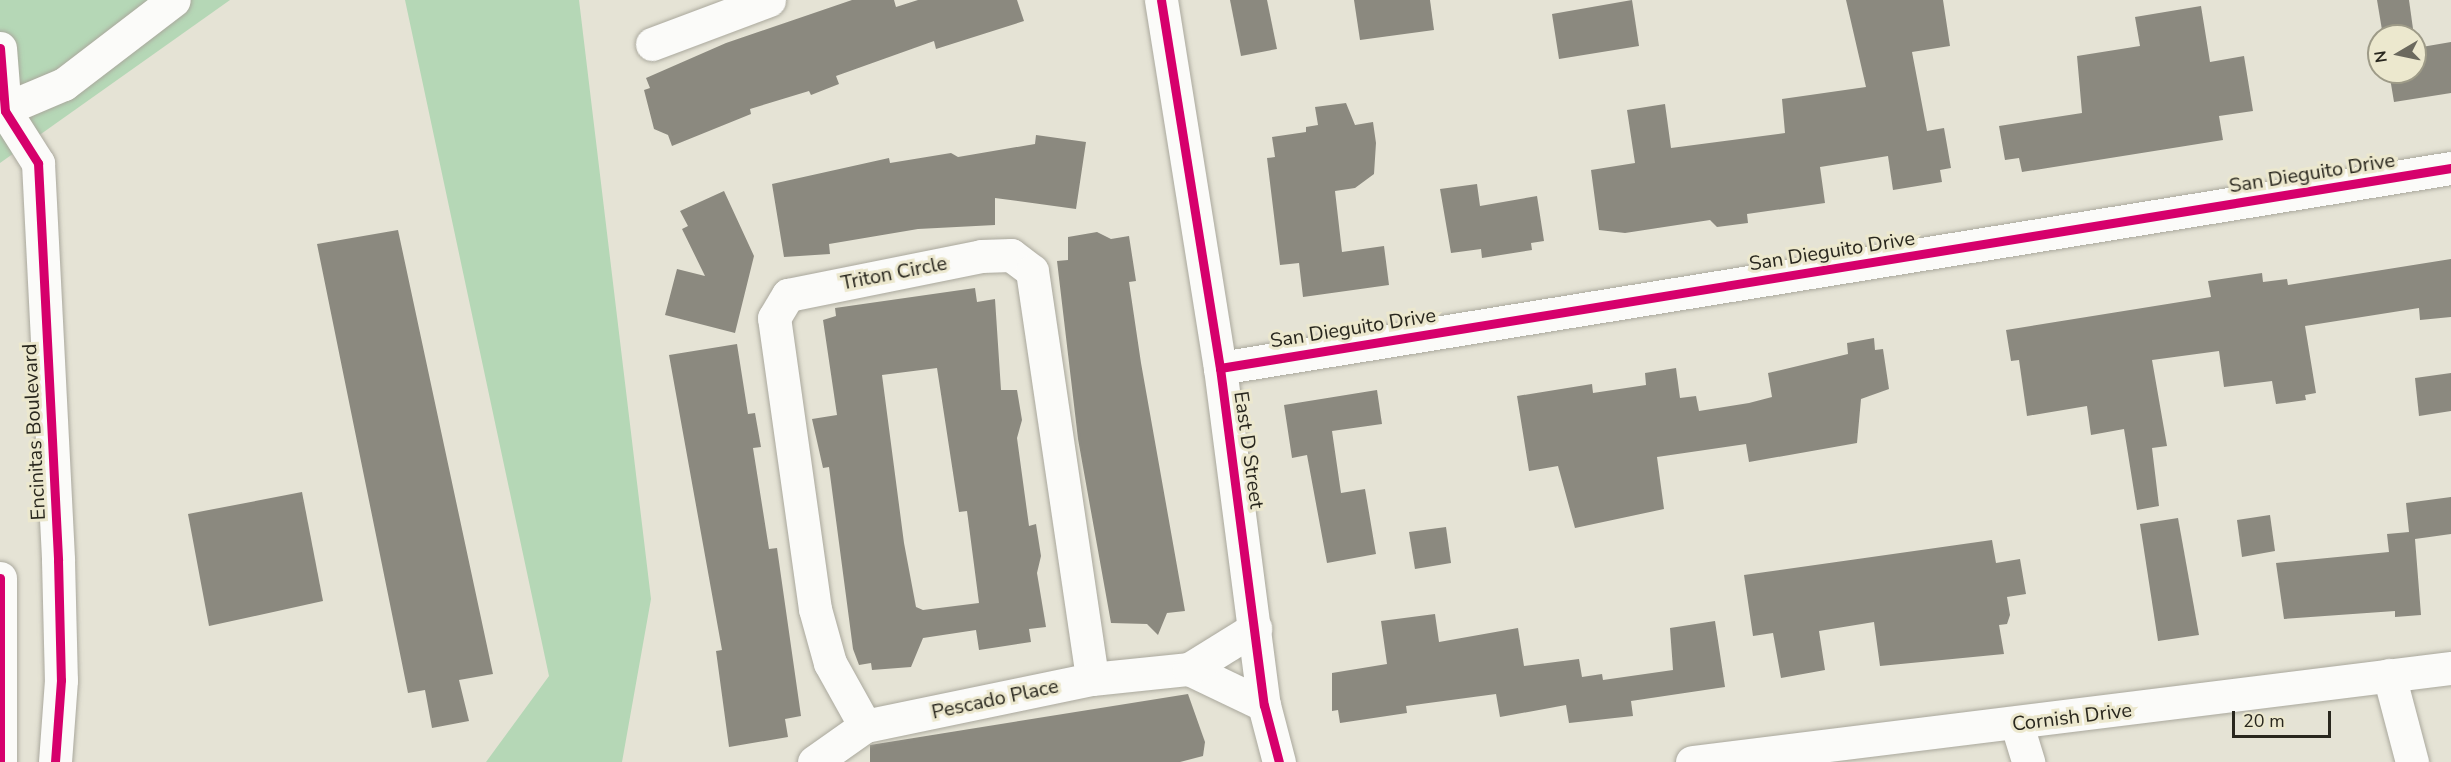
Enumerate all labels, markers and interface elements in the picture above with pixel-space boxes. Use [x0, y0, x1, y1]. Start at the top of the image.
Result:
north arrow [2367, 24, 2427, 84]
text: N [2369, 49, 2393, 64]
street label: San Dieguito Drive [2227, 148, 2397, 198]
street label: San Dieguito Drive [1747, 226, 1917, 276]
street label: Triton Circle [839, 251, 949, 295]
street label: San Dieguito Drive [1268, 303, 1438, 353]
street label: Encinitas Boulevard [17, 343, 51, 521]
street label: East D Street [1229, 390, 1269, 510]
street label: Pescado Place [929, 674, 1061, 724]
street label: Cornish Drive [2011, 698, 2133, 736]
scale bar [2235, 699, 2334, 737]
text: 20 m [2243, 709, 2285, 733]

